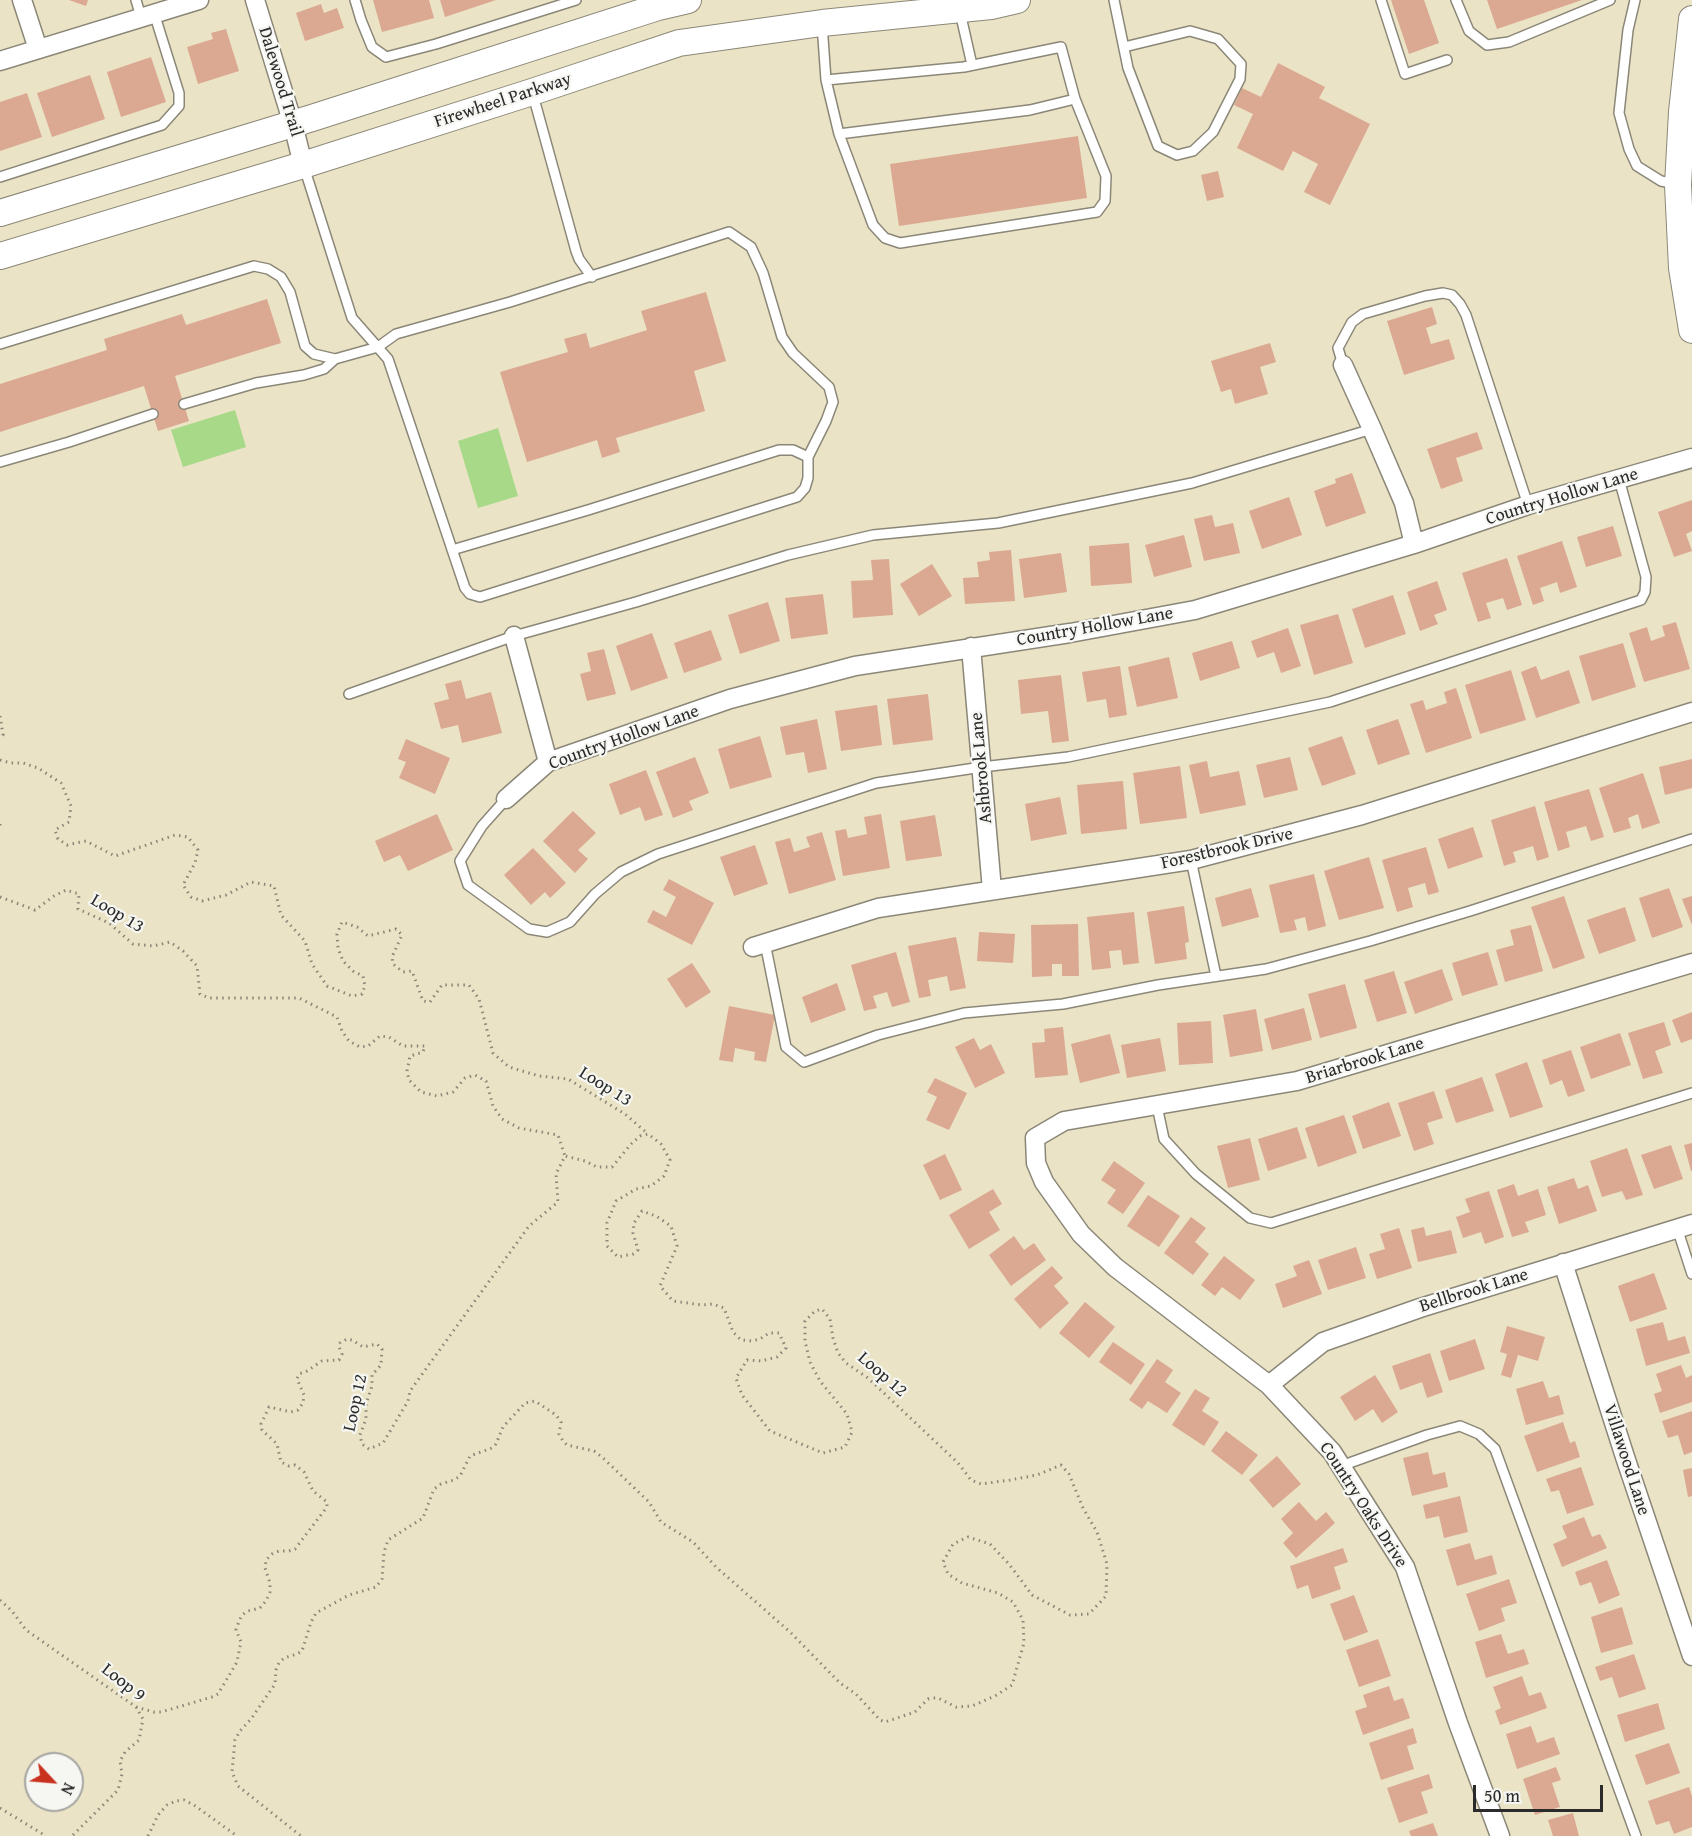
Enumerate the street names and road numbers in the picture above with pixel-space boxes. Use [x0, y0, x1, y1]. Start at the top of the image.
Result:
street label: Dalewood Trail [253, 25, 307, 139]
street label: Firewheel Parkway [432, 69, 574, 133]
street label: Country Hollow Lane [1483, 464, 1641, 530]
street label: Country Hollow Lane [1015, 603, 1175, 651]
street label: Country Hollow Lane [546, 701, 702, 775]
street label: Ashbrook Lane [966, 711, 998, 825]
street label: Forestbrook Drive [1159, 823, 1295, 875]
street label: Loop 13 [87, 890, 147, 938]
street label: Briarbrook Lane [1303, 1033, 1427, 1089]
street label: Loop 13 [575, 1062, 635, 1112]
street label: Bellbrook Lane [1417, 1264, 1531, 1318]
street label: Loop 12 [853, 1348, 911, 1402]
street label: Loop 12 [339, 1372, 373, 1434]
street label: Villawood Lane [1598, 1402, 1654, 1518]
street label: Country Oaks Drive [1314, 1438, 1412, 1572]
street label: Loop 9 [97, 1659, 149, 1707]

